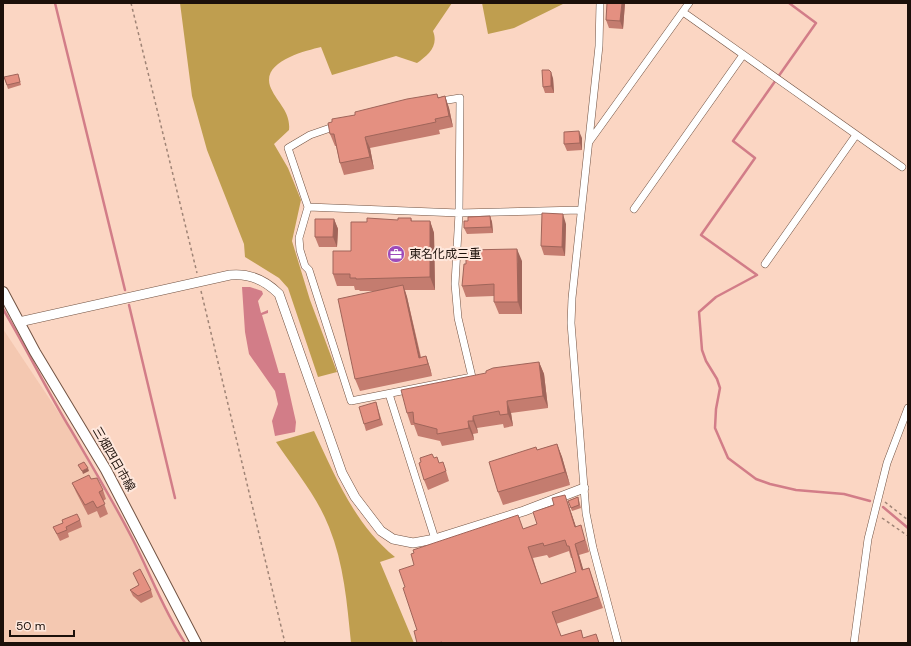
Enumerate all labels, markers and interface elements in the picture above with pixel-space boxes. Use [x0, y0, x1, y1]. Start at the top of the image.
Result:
office icon: 東名化成三重 [386, 244, 406, 264]
place label: 東名化成三重 [409, 246, 481, 262]
street label: 三畑四日市線 [89, 424, 139, 494]
scale bar [10, 612, 74, 638]
text: 50 m [16, 618, 45, 634]

